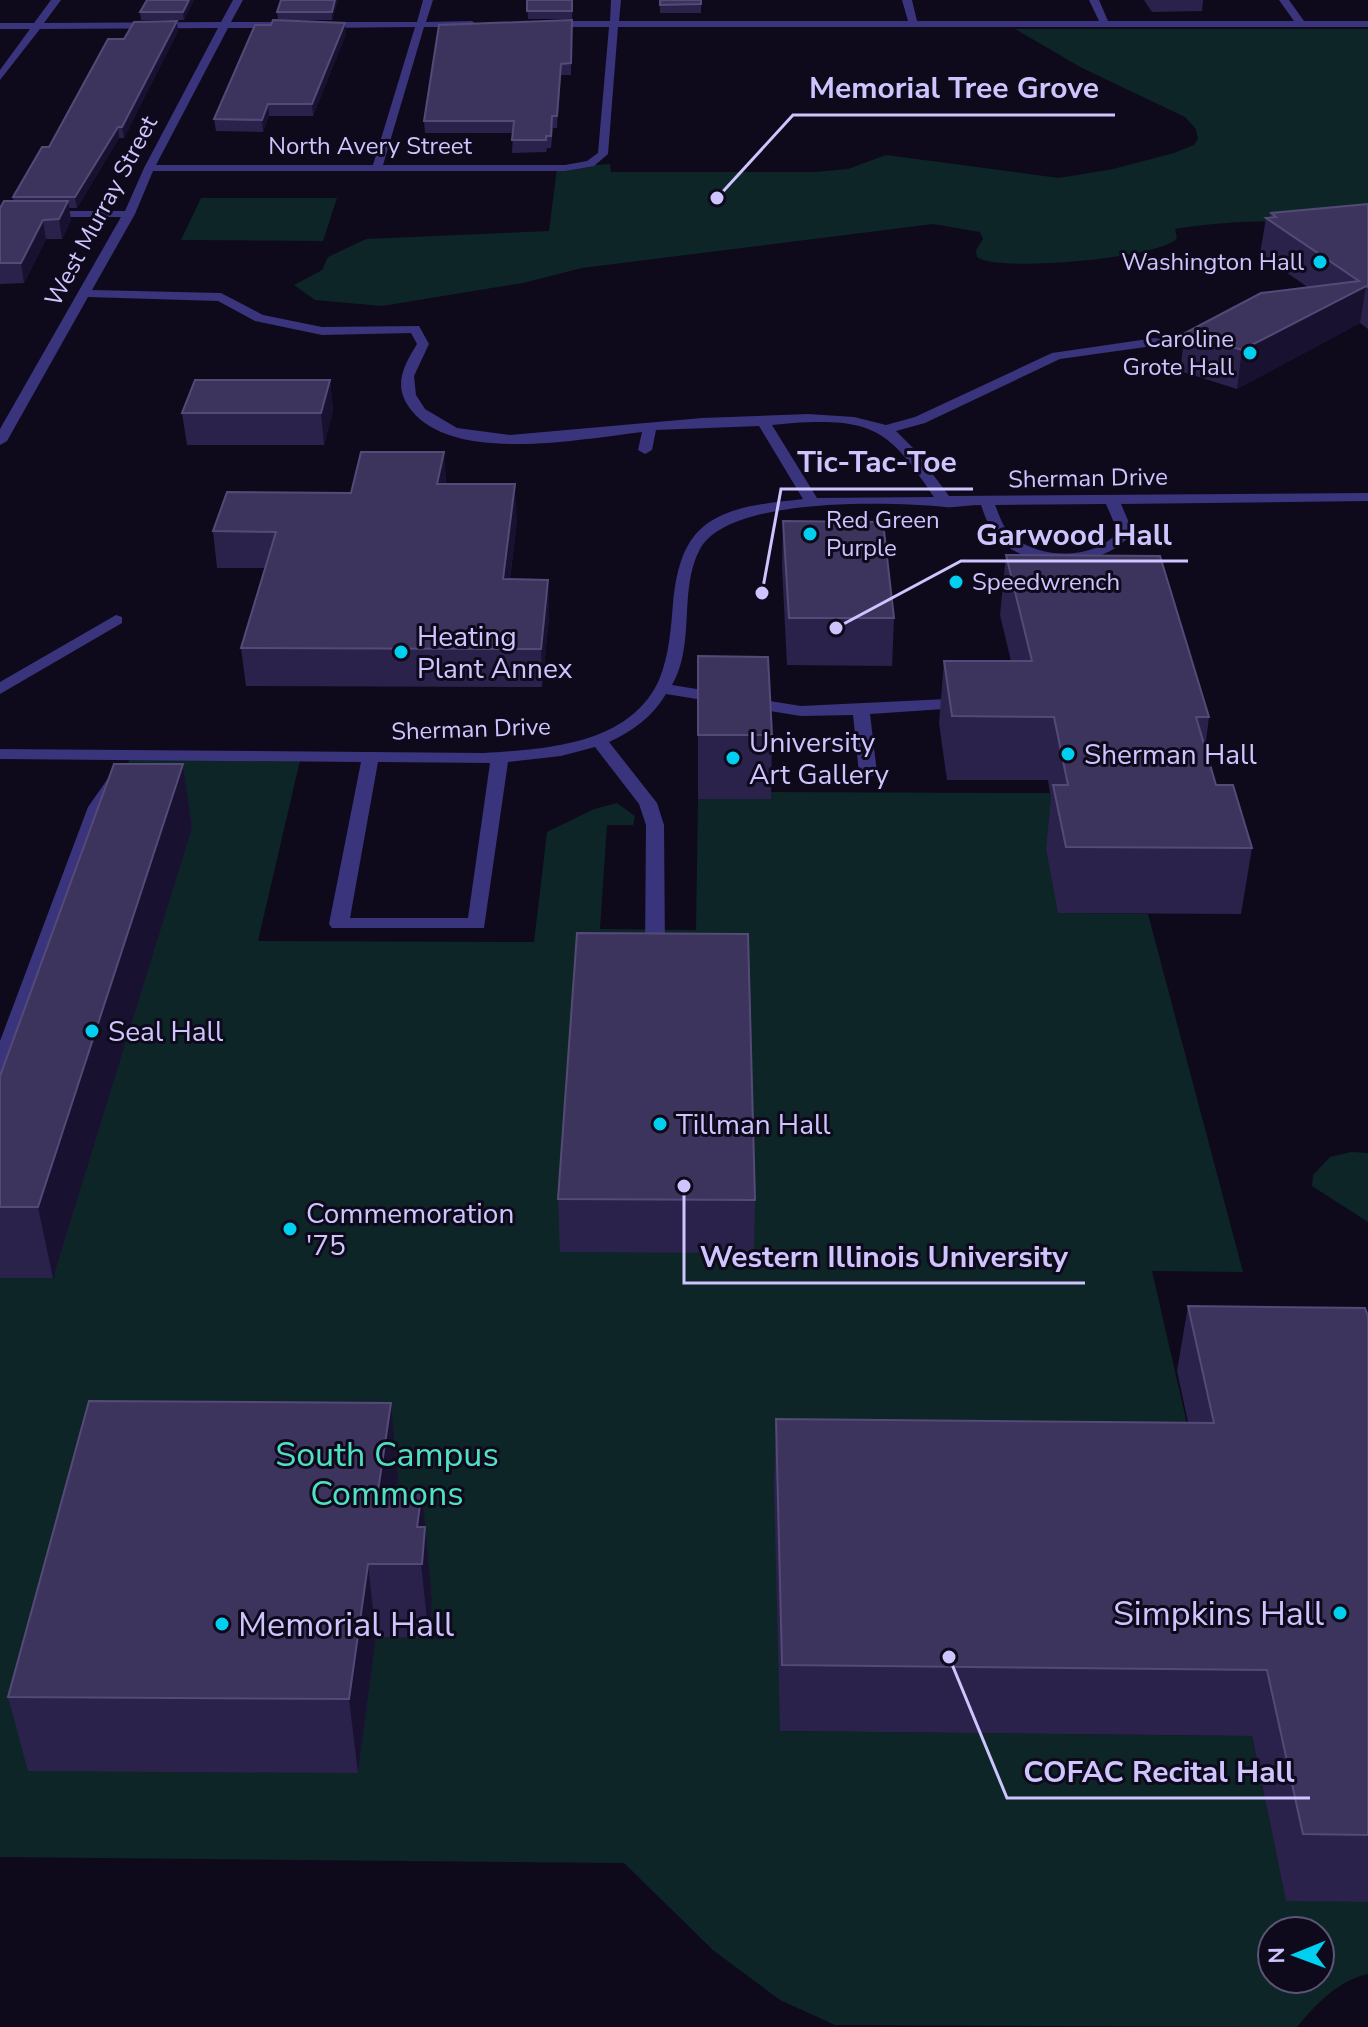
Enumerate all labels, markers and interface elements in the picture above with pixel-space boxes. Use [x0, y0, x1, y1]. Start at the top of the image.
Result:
callout: Memorial Tree Grove [793, 61, 1115, 115]
text: Memorial Tree Grove [809, 68, 1099, 109]
street label: West Murray Street [37, 110, 165, 312]
street label: North Avery Street [268, 130, 472, 162]
place label: Washington Hall [1121, 246, 1304, 278]
marker: Washington Hall [1311, 253, 1329, 271]
place label: Caroline Grote Hall [1123, 323, 1234, 383]
marker: Caroline Grote Hall [1241, 344, 1259, 362]
callout: Tic-Tac-Toe [781, 435, 973, 489]
text: Tic-Tac-Toe [797, 442, 957, 483]
street label: Sherman Drive [1008, 461, 1168, 495]
place label: Red Green Purple [826, 504, 940, 564]
callout: Garwood Hall [961, 507, 1188, 561]
text: Garwood Hall [976, 515, 1172, 556]
marker: Red Green Purple [801, 525, 819, 543]
place label: Speedwrench [972, 566, 1120, 598]
marker: Speedwrench [947, 573, 965, 591]
place label: Heating Plant Annex [417, 618, 573, 688]
marker: Heating Plant Annex [392, 643, 410, 661]
street label: Sherman Drive [391, 710, 551, 748]
place label: University Art Gallery [749, 724, 890, 794]
place label: Sherman Hall [1084, 736, 1257, 774]
marker: Sherman Hall [1059, 745, 1077, 763]
marker: University Art Gallery [724, 749, 742, 767]
place label: Seal Hall [108, 1013, 224, 1051]
marker: Seal Hall [83, 1022, 101, 1040]
place label: Tillman Hall [676, 1106, 831, 1144]
marker: Tillman Hall [651, 1115, 669, 1133]
place label: Commemoration '75 [306, 1195, 514, 1265]
marker: Commemoration '75 [281, 1220, 299, 1238]
callout: Western Illinois University [684, 1229, 1085, 1283]
text: Western Illinois University [700, 1237, 1068, 1278]
park label: South Campus Commons [275, 1432, 499, 1517]
place label: Simpkins Hall [1113, 1591, 1324, 1637]
place label: Memorial Hall [238, 1602, 454, 1648]
marker: Simpkins Hall [1331, 1604, 1349, 1622]
marker: Memorial Hall [213, 1615, 231, 1633]
callout: COFAC Recital Hall [1007, 1744, 1310, 1798]
text: COFAC Recital Hall [1023, 1752, 1295, 1793]
north arrow [1256, 1915, 1336, 1995]
text: N [1262, 1947, 1292, 1964]

